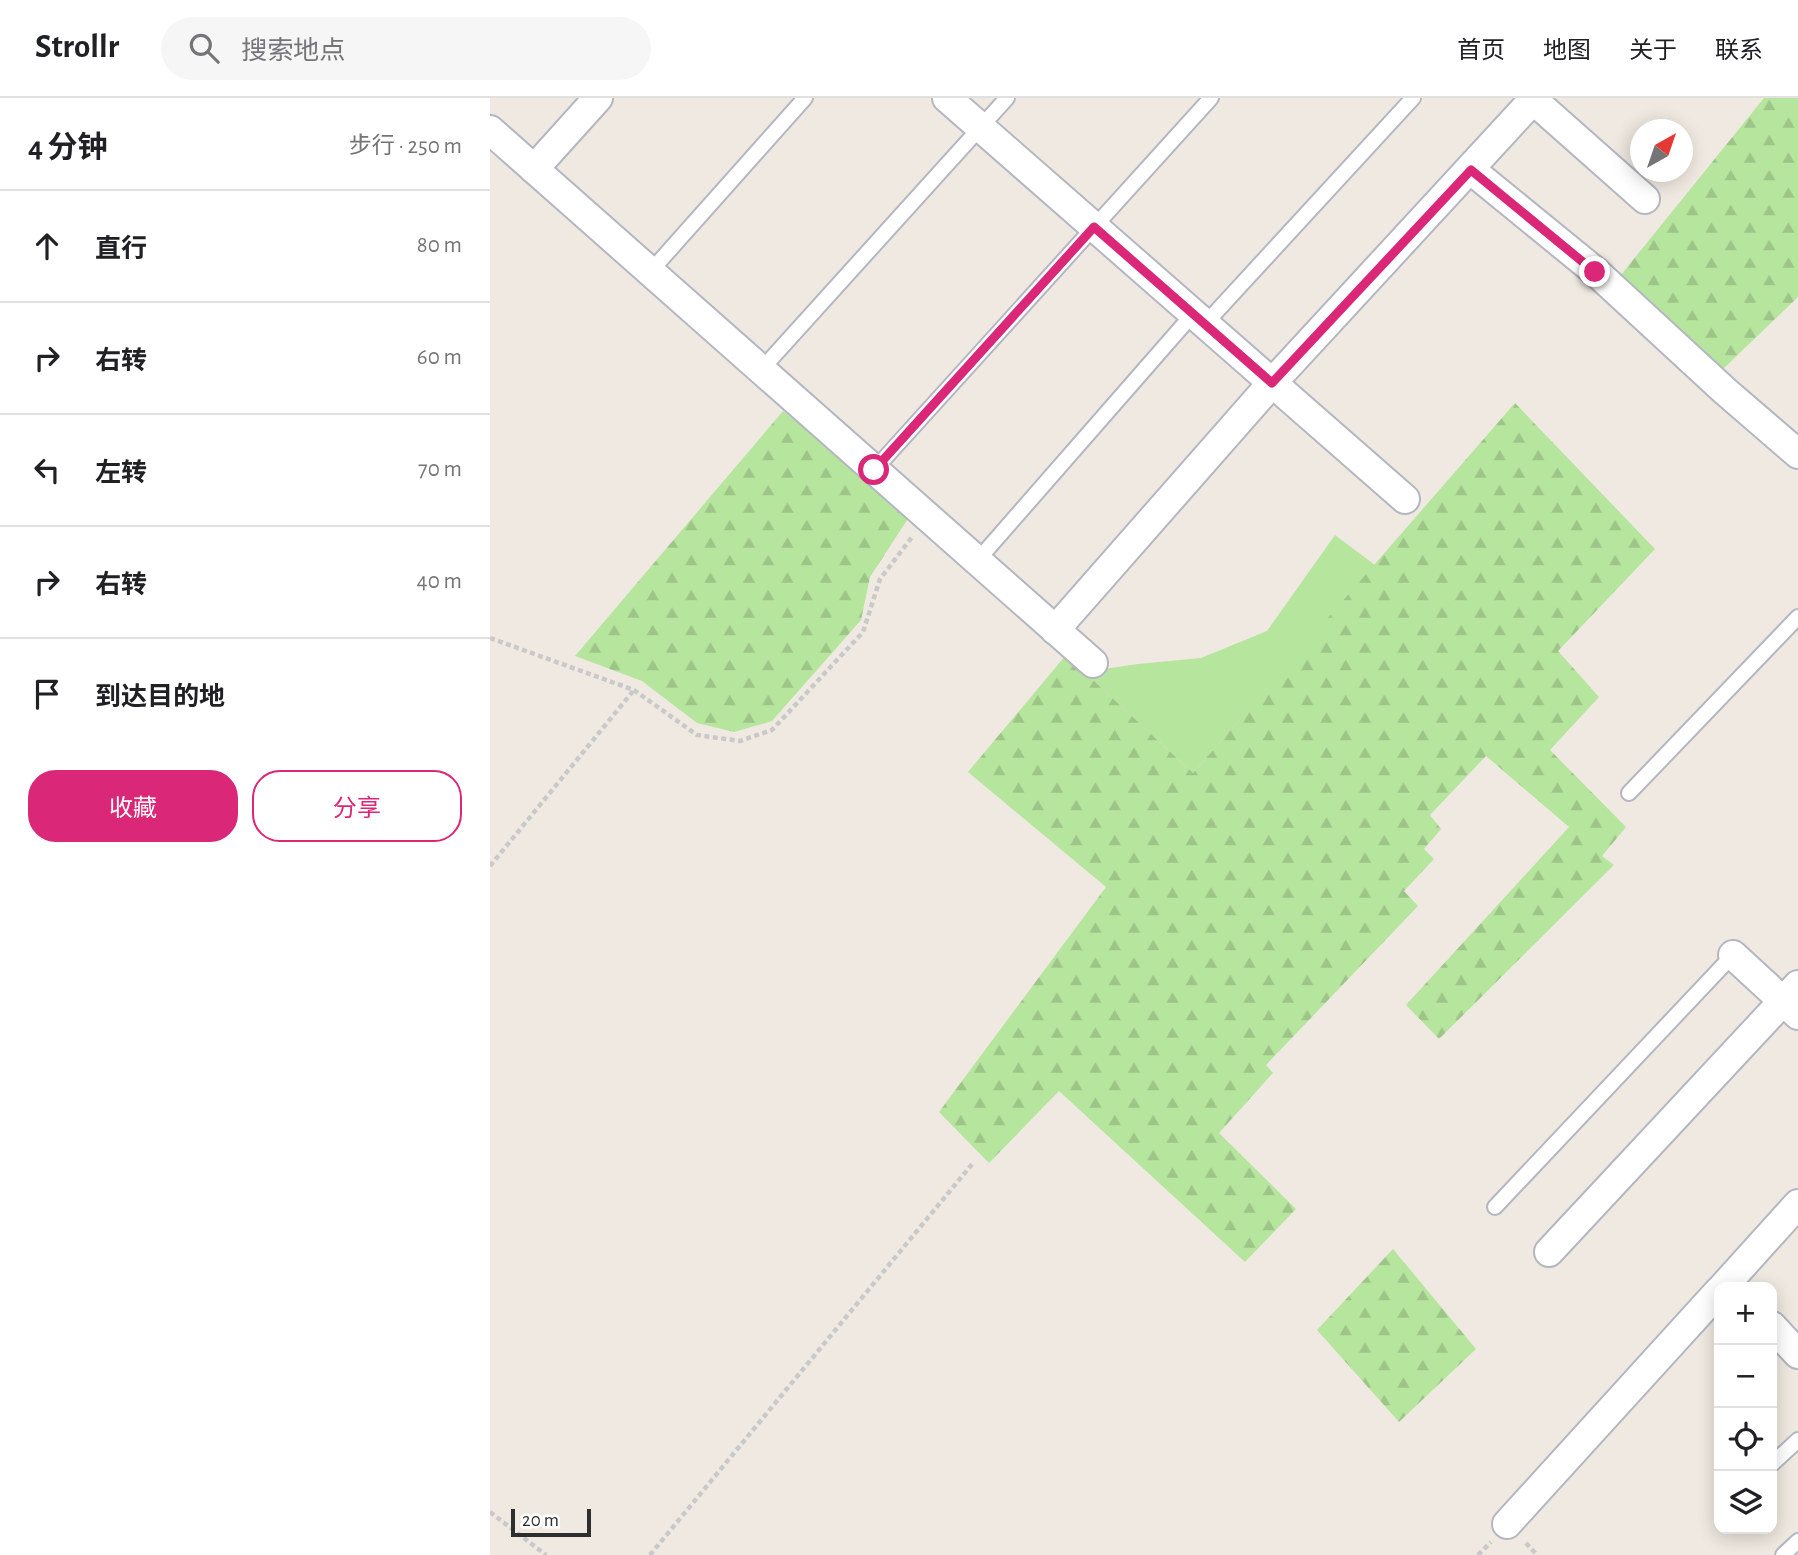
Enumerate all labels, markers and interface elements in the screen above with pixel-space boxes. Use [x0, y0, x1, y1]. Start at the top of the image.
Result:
search box [161, 17, 651, 80]
icon: search [185, 29, 223, 67]
text: Strollr [35, 31, 119, 64]
text: 搜索地点 [241, 38, 345, 64]
text: 首页 [1457, 39, 1505, 63]
text: 地图 [1543, 39, 1591, 63]
text: 关于 [1629, 39, 1677, 63]
text: 联系 [1715, 39, 1763, 63]
north arrow [1630, 119, 1693, 182]
text: 4 分钟 [28, 133, 108, 163]
text: 步行 · 250 m [349, 135, 462, 158]
icon: ahead [28, 227, 66, 265]
text: 80 m [417, 234, 462, 257]
text: 直行 [95, 236, 147, 262]
route end [1579, 256, 1610, 287]
icon: right [28, 339, 66, 377]
text: 60 m [417, 346, 462, 369]
text: 右转 [95, 348, 147, 374]
icon: left [28, 451, 66, 489]
route start [858, 454, 889, 485]
text: 70 m [418, 458, 462, 481]
text: 左转 [95, 460, 147, 486]
icon: right [28, 563, 66, 601]
text: 40 m [417, 570, 462, 593]
text: 右转 [95, 572, 147, 598]
icon: arrive [28, 675, 66, 713]
text: 到达目的地 [95, 684, 225, 710]
button: 收藏 [28, 770, 238, 842]
button: 分享 [252, 770, 462, 842]
map controls [1714, 1282, 1777, 1534]
button: + [1714, 1282, 1777, 1345]
button: − [1714, 1345, 1777, 1408]
button: locate [1714, 1408, 1777, 1471]
button: layers [1714, 1471, 1777, 1534]
scale bar [511, 1506, 592, 1538]
text: 20 m [522, 1511, 559, 1530]

